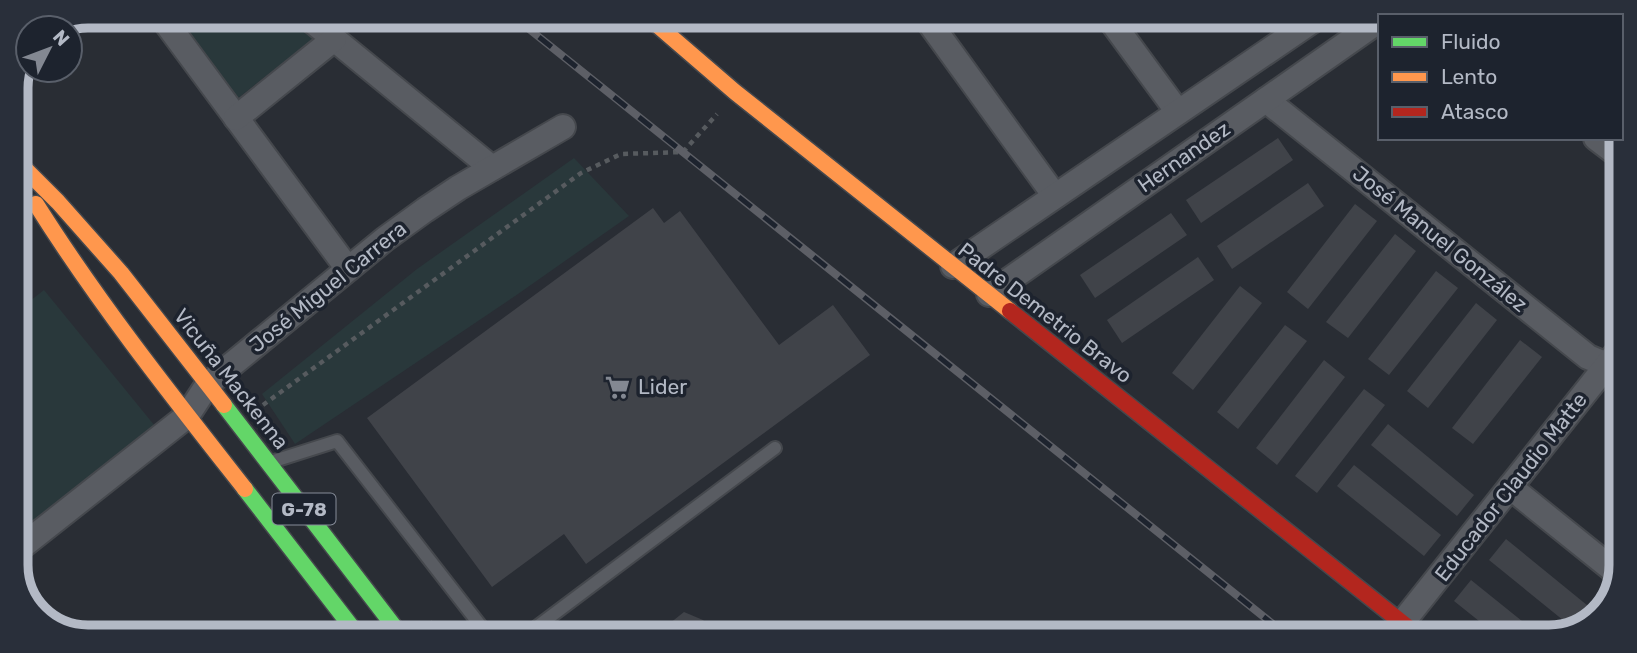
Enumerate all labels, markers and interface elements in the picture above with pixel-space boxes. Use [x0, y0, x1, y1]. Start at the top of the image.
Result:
north arrow [14, 14, 84, 84]
legend [1378, 14, 1623, 140]
text: N [48, 25, 74, 51]
text: Fluido [1441, 29, 1501, 54]
text: Lento [1441, 64, 1497, 89]
text: Atasco [1441, 99, 1509, 124]
street label: Hernandez [1133, 116, 1235, 197]
street label: José Manuel González [1348, 160, 1533, 317]
street label: José Miguel Carrera [244, 216, 411, 358]
street label: Padre Demetrio Bravo [953, 237, 1137, 388]
street label: Vicuña Mackenna [169, 303, 294, 454]
supermarket icon: Lider [604, 373, 632, 401]
place label: Lider [638, 374, 687, 399]
street label: Educador Claudio Matte [1429, 387, 1592, 586]
road number: G-78 [272, 494, 336, 524]

